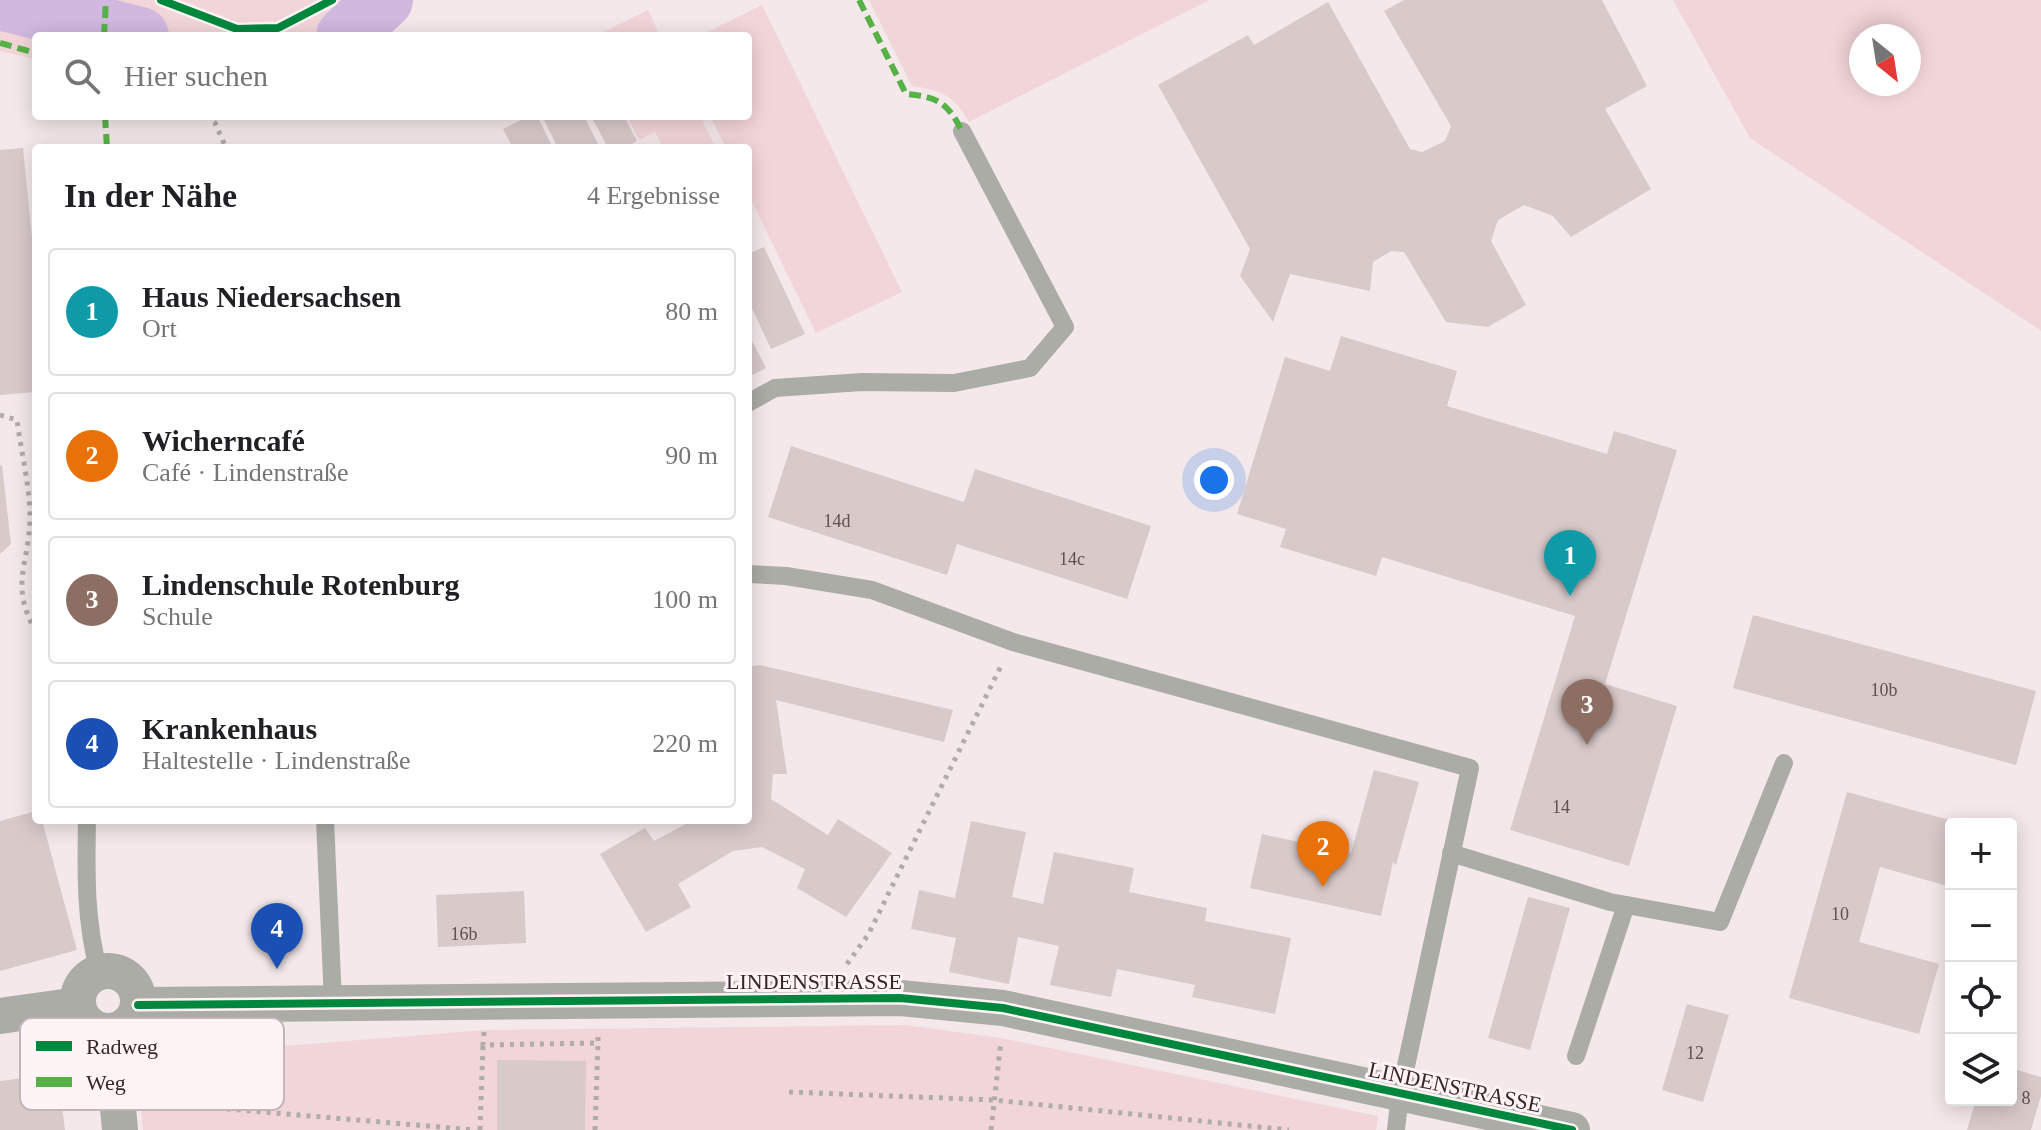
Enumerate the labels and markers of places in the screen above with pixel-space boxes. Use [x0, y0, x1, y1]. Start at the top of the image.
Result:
pin: 1 [1544, 530, 1596, 596]
pin: 3 [1561, 679, 1613, 745]
pin: 2 [1297, 821, 1349, 887]
pin: 4 [251, 903, 303, 969]

